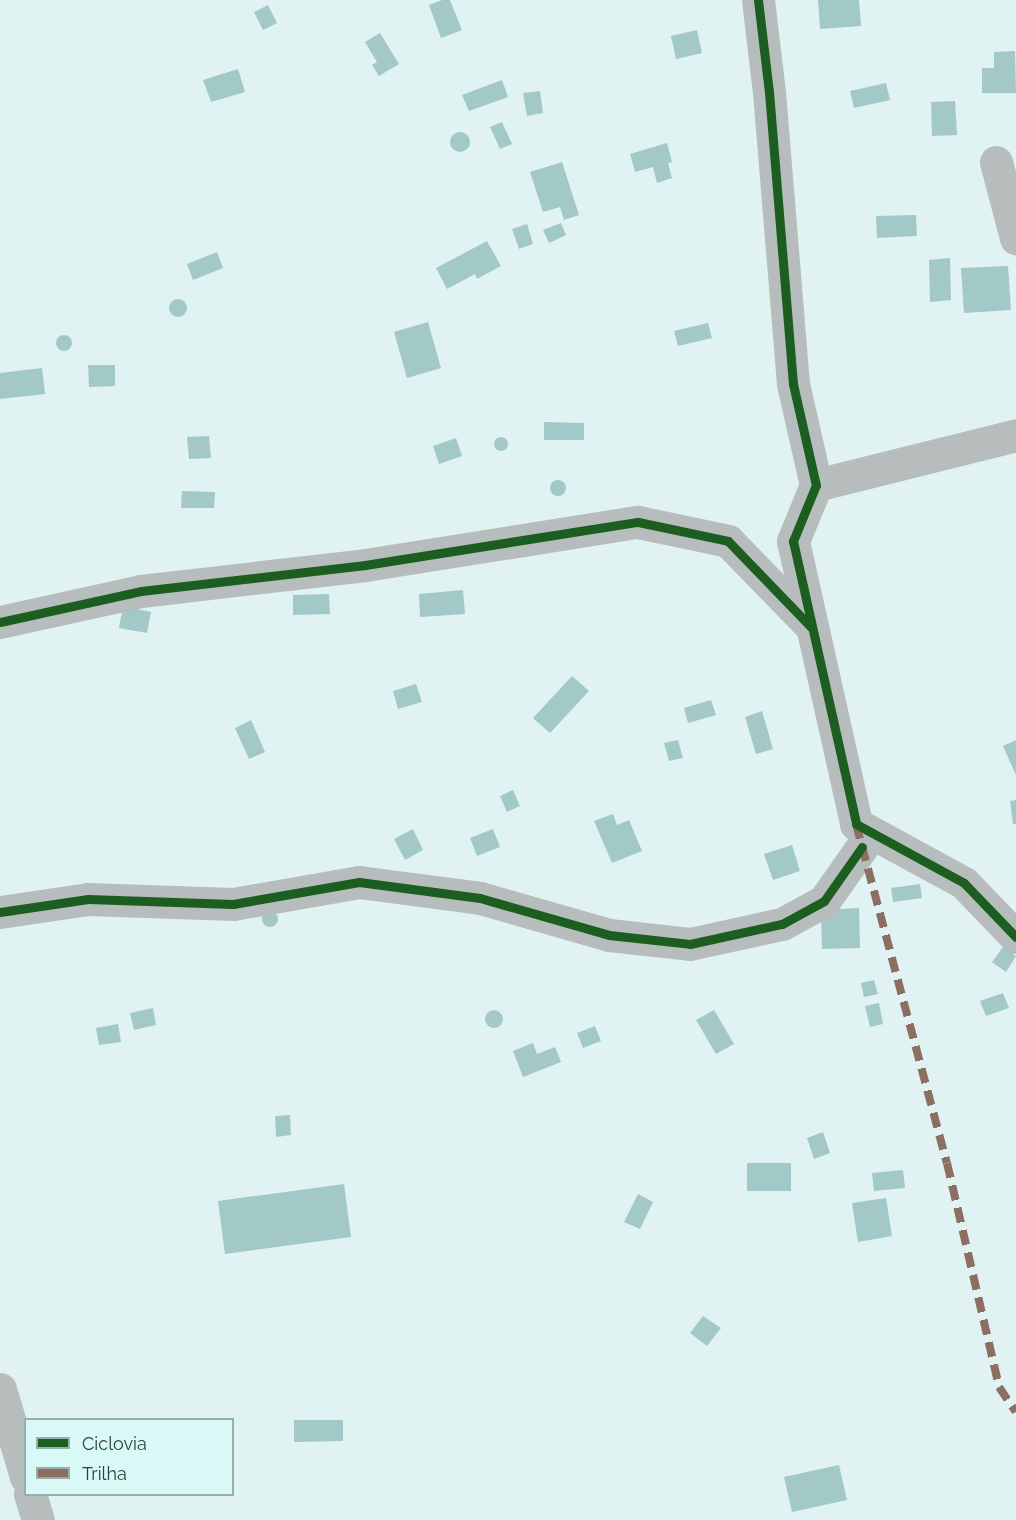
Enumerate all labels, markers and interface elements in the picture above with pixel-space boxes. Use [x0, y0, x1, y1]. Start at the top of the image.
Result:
legend [24, 1418, 234, 1496]
text: Ciclovia [82, 1433, 147, 1454]
text: Trilha [82, 1463, 127, 1484]

